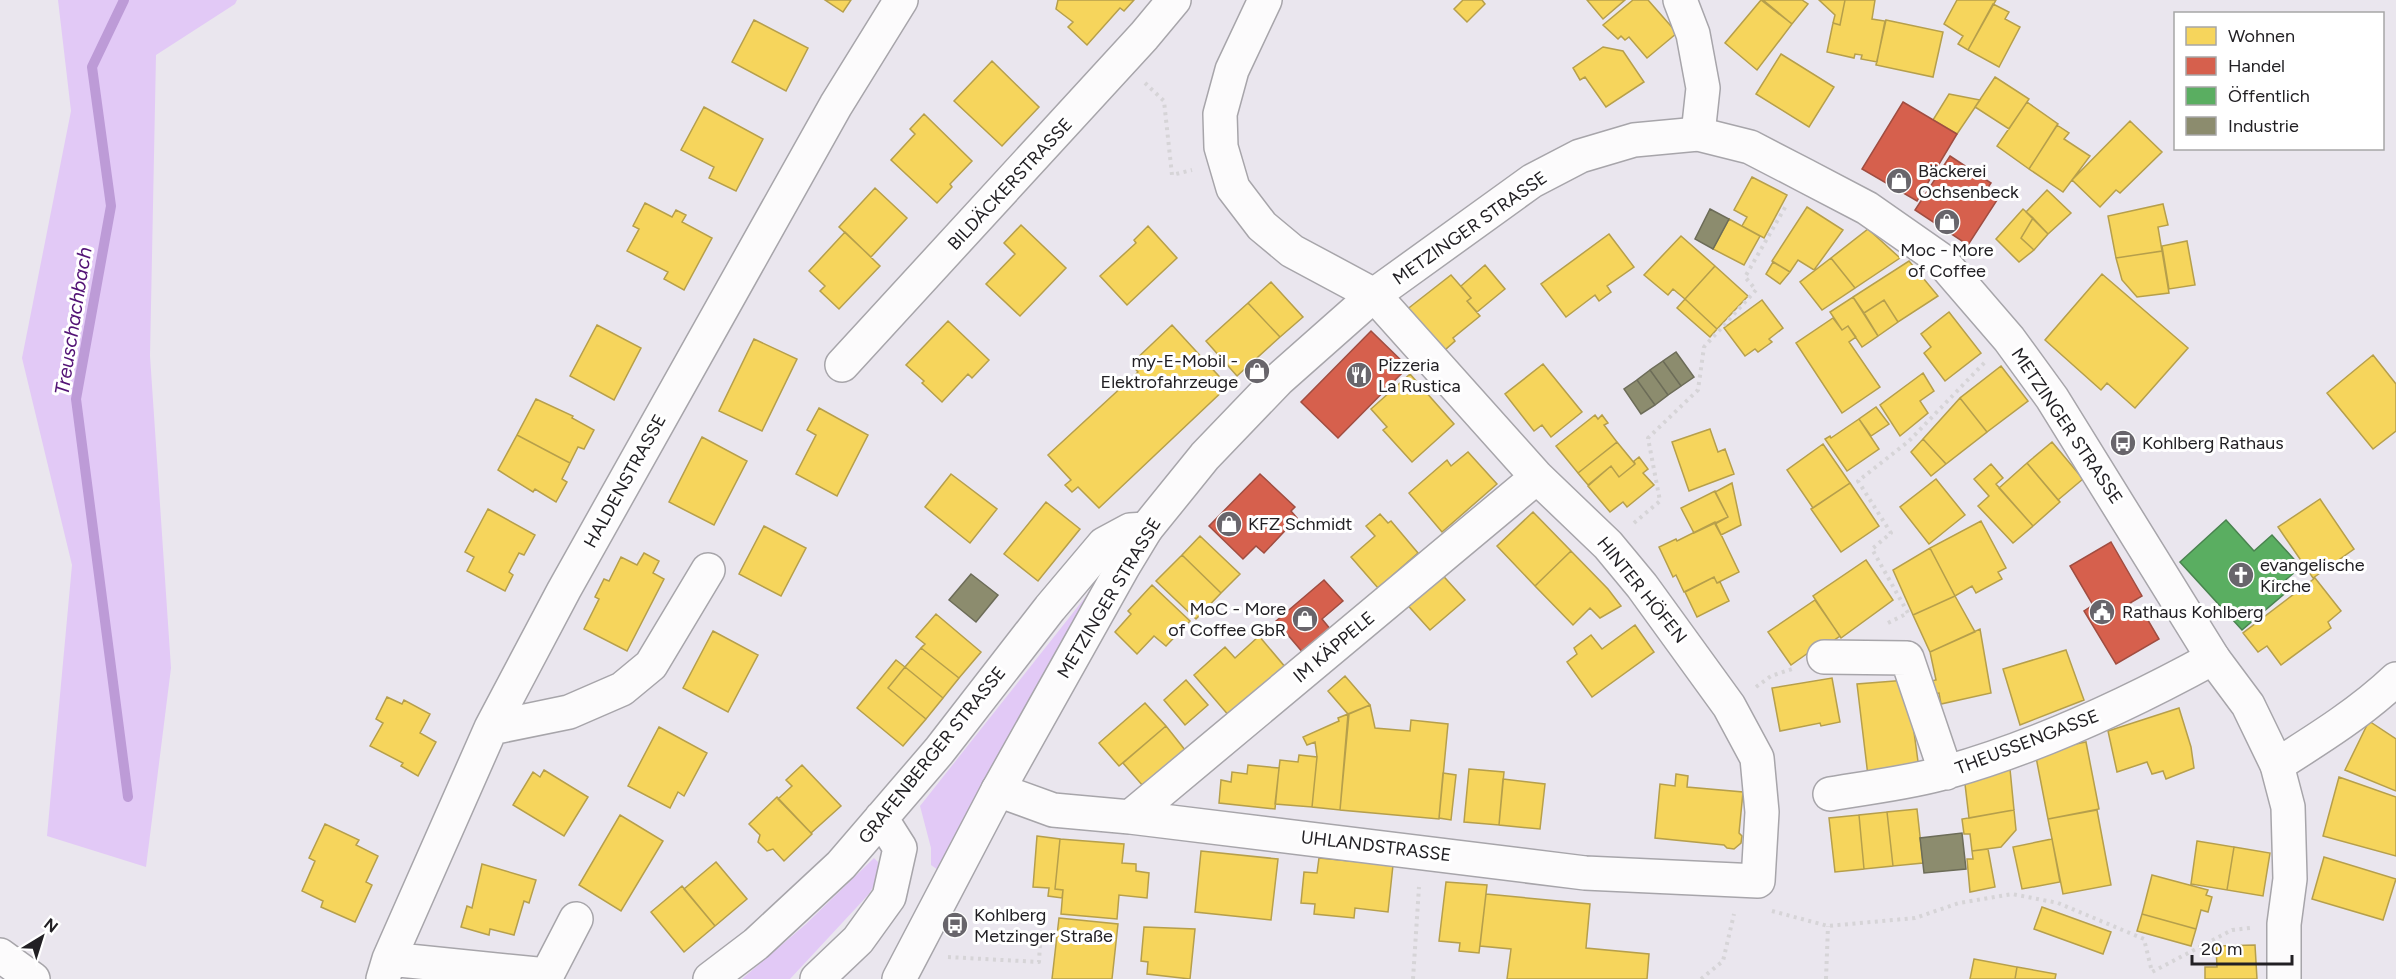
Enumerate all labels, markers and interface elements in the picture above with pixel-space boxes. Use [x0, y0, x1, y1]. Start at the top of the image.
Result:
legend [2174, 12, 2384, 150]
text: Wohnen [2228, 25, 2295, 47]
text: Handel [2228, 55, 2285, 77]
text: Öffentlich [2228, 85, 2310, 107]
street label: BILDÄCKERSTRASSE [943, 113, 1077, 255]
text: Industrie [2228, 115, 2299, 137]
place label: Bäckerei Ochsenbeck [1918, 160, 2019, 203]
street label: METZINGER STRASSE [1389, 166, 1551, 290]
shop icon: Bäckerei Ochsenbeck [1884, 166, 1914, 196]
shop icon: Moc - More of Coffee [1932, 207, 1962, 237]
place label: Moc - More of Coffee [1900, 239, 1994, 282]
water label: Treuschachbach [49, 245, 97, 397]
street label: METZINGER STRASSE [2007, 344, 2127, 508]
place label: my-E-Mobil - Elektrofahrzeuge [1101, 350, 1238, 393]
place label: Pizzeria La Rustica [1378, 354, 1461, 397]
shop icon: my-E-Mobil - Elektrofahrzeuge [1242, 356, 1272, 386]
restaurant icon: Pizzeria La Rustica [1344, 360, 1374, 390]
street label: HALDENSTRASSE [579, 410, 671, 552]
bus stop icon: Kohlberg Rathaus [2108, 428, 2138, 458]
place label: Kohlberg Rathaus [2142, 432, 2284, 454]
shop icon: KFZ Schmidt [1214, 509, 1244, 539]
place label: KFZ Schmidt [1248, 513, 1353, 535]
street label: METZINGER STRASSE [1052, 514, 1166, 682]
street label: HINTER HÖFEN [1592, 532, 1692, 648]
place label: evangelische Kirche [2260, 554, 2365, 597]
church icon: evangelische Kirche [2226, 560, 2256, 590]
public building icon: Rathaus Kohlberg [2087, 597, 2117, 627]
place label: MoC - More of Coffee GbR [1168, 598, 1286, 641]
place label: Rathaus Kohlberg [2122, 601, 2264, 623]
shop icon: MoC - More of Coffee GbR [1290, 604, 1320, 634]
street label: IM KÄPPELE [1289, 607, 1379, 687]
street label: GRAFENBERGER STRASSE [854, 662, 1010, 848]
street label: THEUSSENGASSE [1952, 704, 2102, 780]
street label: UHLANDSTRASSE [1300, 826, 1452, 866]
place label: Kohlberg Metzinger Straße [974, 904, 1113, 947]
north arrow [12, 907, 72, 967]
bus stop icon: Kohlberg Metzinger Straße [940, 910, 970, 940]
text: N [40, 914, 62, 937]
scale bar [2192, 928, 2292, 966]
text: 20 m [2201, 938, 2242, 960]

